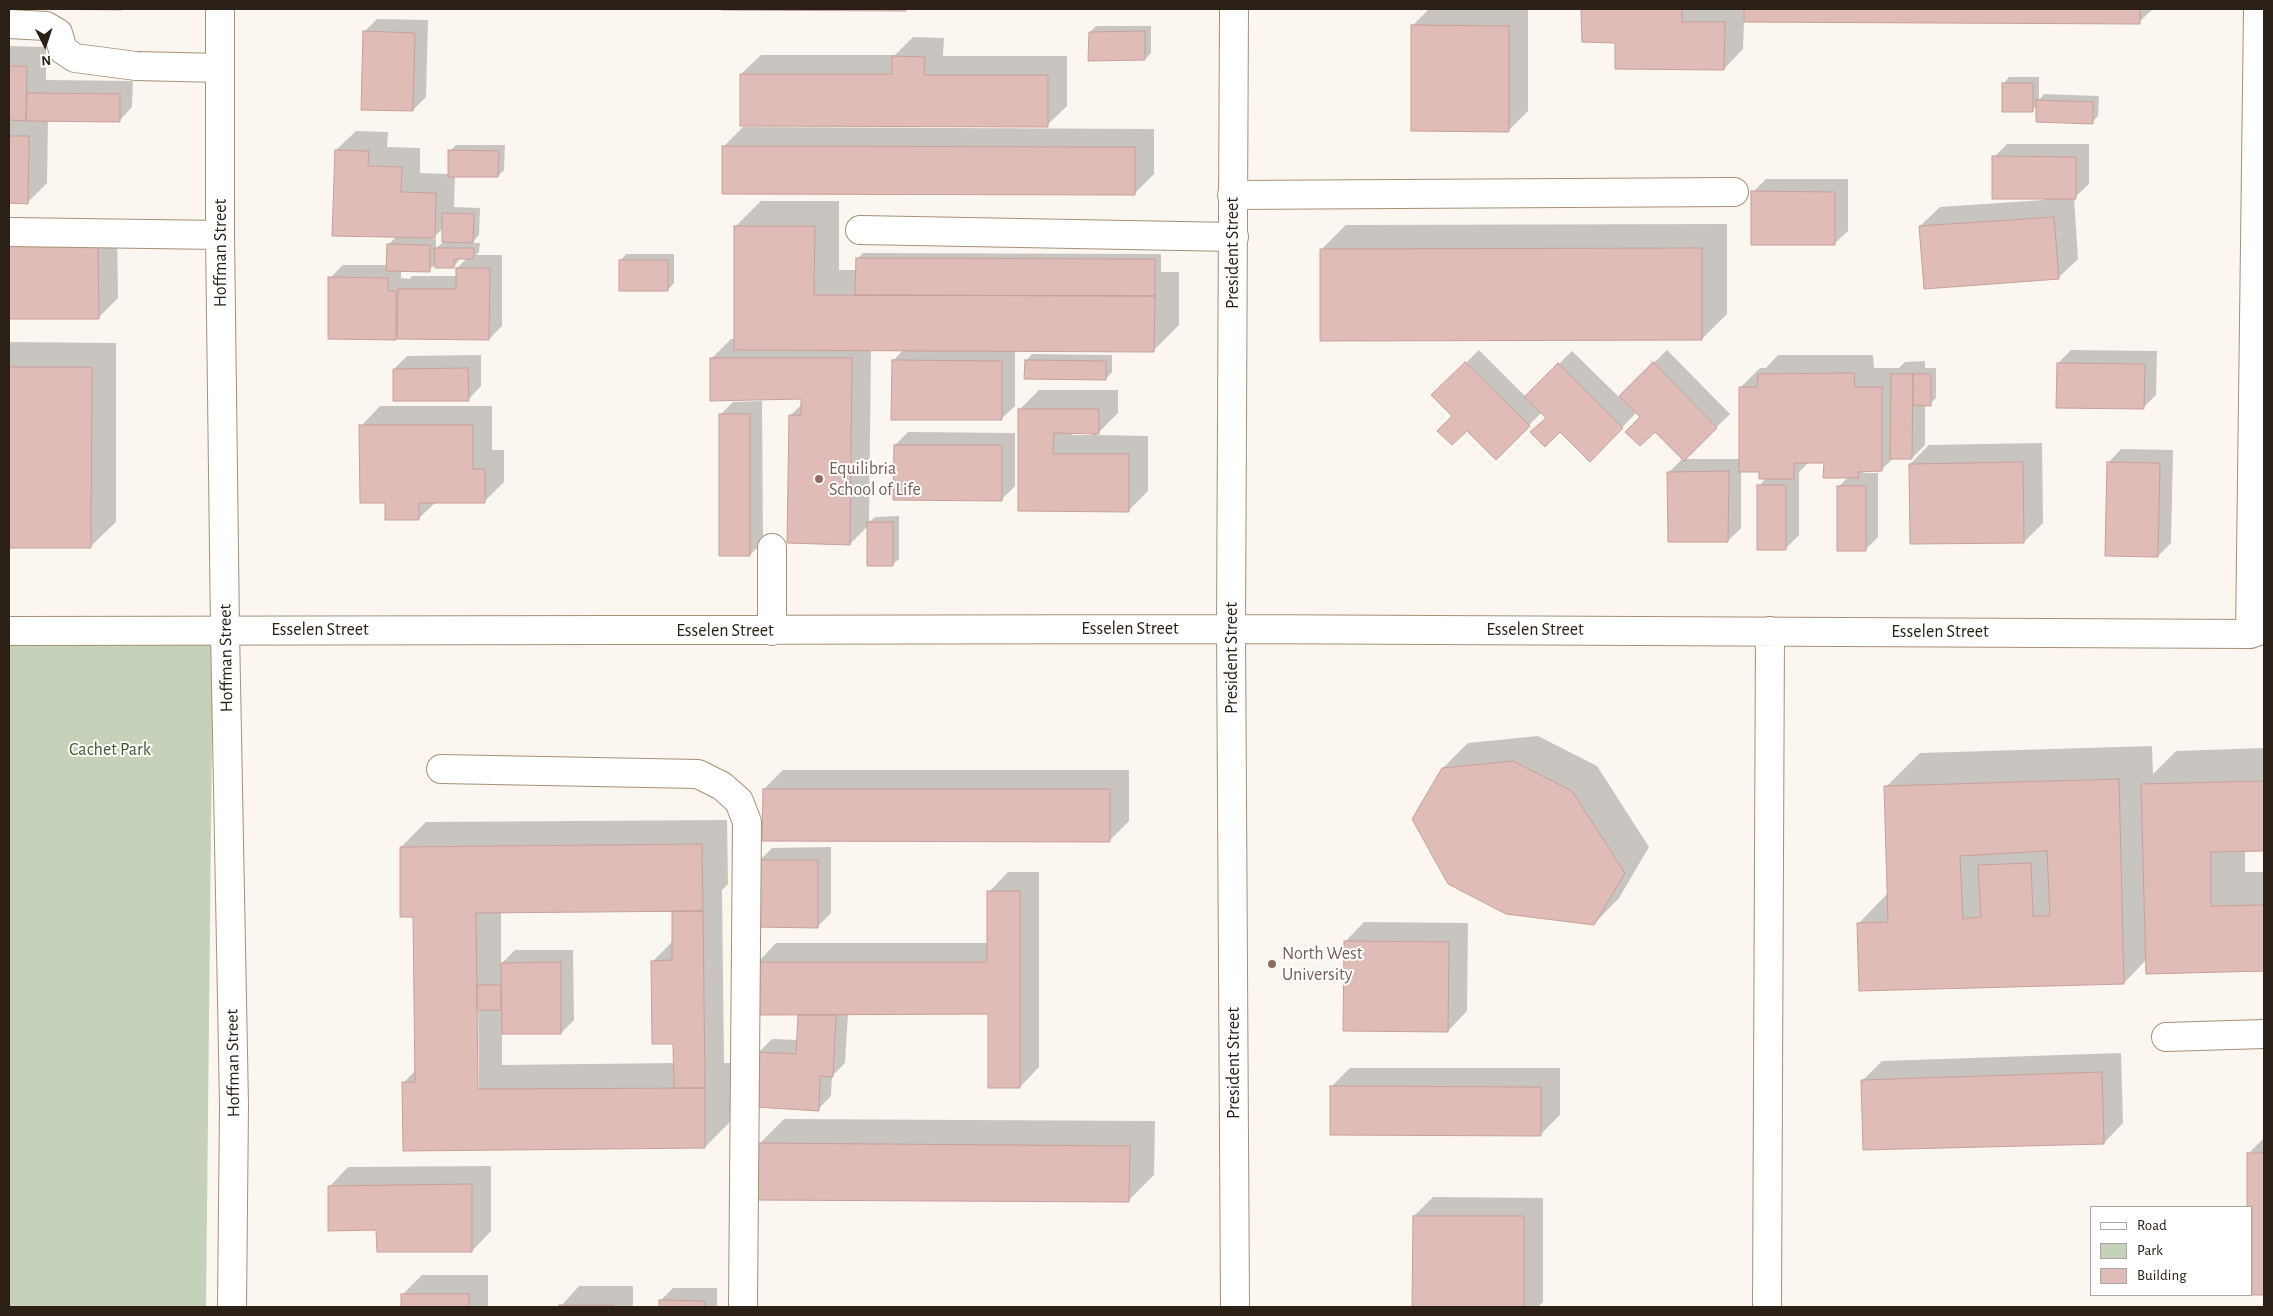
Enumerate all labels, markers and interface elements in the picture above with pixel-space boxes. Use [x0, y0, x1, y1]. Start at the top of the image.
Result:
north arrow [20, 20, 70, 70]
text: N [41, 53, 51, 67]
street label: President Street [1222, 197, 1244, 309]
street label: Hoffman Street [210, 199, 232, 307]
place label: Equilibria School of Life [829, 458, 921, 500]
marker: Equilibria School of Life [813, 473, 825, 485]
street label: President Street [1221, 602, 1243, 714]
street label: Hoffman Street [214, 604, 238, 712]
street label: Esselen Street [1081, 618, 1179, 640]
street label: Esselen Street [271, 619, 369, 641]
street label: Esselen Street [1486, 619, 1584, 641]
street label: Esselen Street [676, 620, 774, 642]
street label: Esselen Street [1891, 621, 1989, 643]
park label: Cachet Park [69, 739, 151, 761]
place label: North West University [1282, 943, 1362, 986]
marker: North West University [1266, 958, 1278, 970]
street label: President Street [1223, 1007, 1245, 1119]
street label: Hoffman Street [221, 1009, 245, 1117]
legend [2090, 1206, 2253, 1296]
text: Road [2137, 1218, 2167, 1233]
text: Park [2137, 1243, 2163, 1258]
text: Building [2137, 1268, 2187, 1283]

